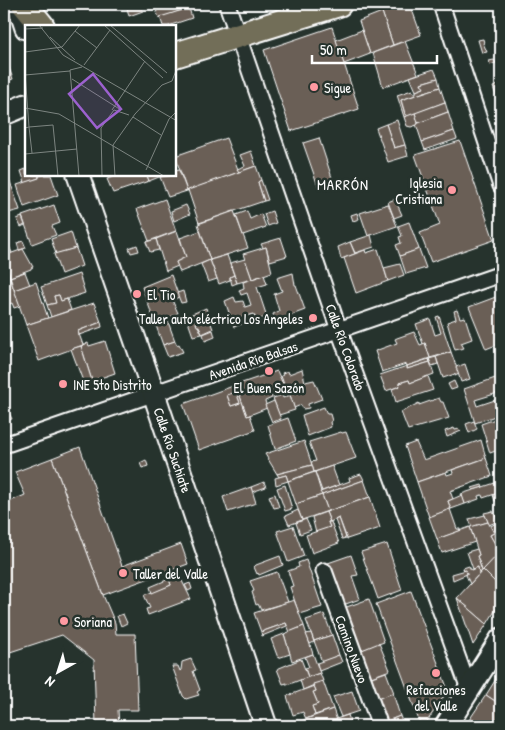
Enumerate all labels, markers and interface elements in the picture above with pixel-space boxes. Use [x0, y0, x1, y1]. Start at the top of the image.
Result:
inset map [25, 25, 176, 176]
scale bar [312, 32, 438, 64]
text: 50 m [320, 39, 347, 60]
place label: Sigue [324, 78, 351, 98]
marker: Sigue [308, 81, 320, 93]
place label: Iglesia Cristiana [395, 173, 442, 208]
district label: MARRÓN [317, 174, 369, 195]
marker: Iglesia Cristiana [446, 184, 458, 196]
place label: El Tio [147, 285, 176, 304]
marker: El Tio [131, 288, 143, 300]
street label: Calle Río Colorado [322, 301, 371, 393]
place label: Taller auto eléctrico Los Angeles [139, 309, 303, 329]
marker: Taller auto eléctrico Los Angeles [307, 312, 319, 324]
street label: Avenida Río Balsas [206, 336, 300, 384]
marker: El Buen Sazón [263, 365, 275, 377]
place label: INE 5to Distrito [73, 375, 152, 394]
marker: INE 5to Distrito [57, 378, 69, 390]
place label: El Buen Sazón [234, 378, 304, 397]
street label: Calle Río Suchiate [150, 405, 197, 495]
place label: Taller del Valle [133, 564, 209, 583]
marker: Taller del Valle [117, 567, 129, 579]
place label: Soriana [74, 612, 112, 631]
street label: Camino Nuevo [331, 612, 373, 686]
marker: Soriana [58, 615, 70, 627]
north arrow [32, 648, 82, 698]
marker: Refacciones del Valle [430, 667, 442, 679]
text: N [40, 672, 58, 692]
place label: Refacciones del Valle [406, 680, 466, 715]

